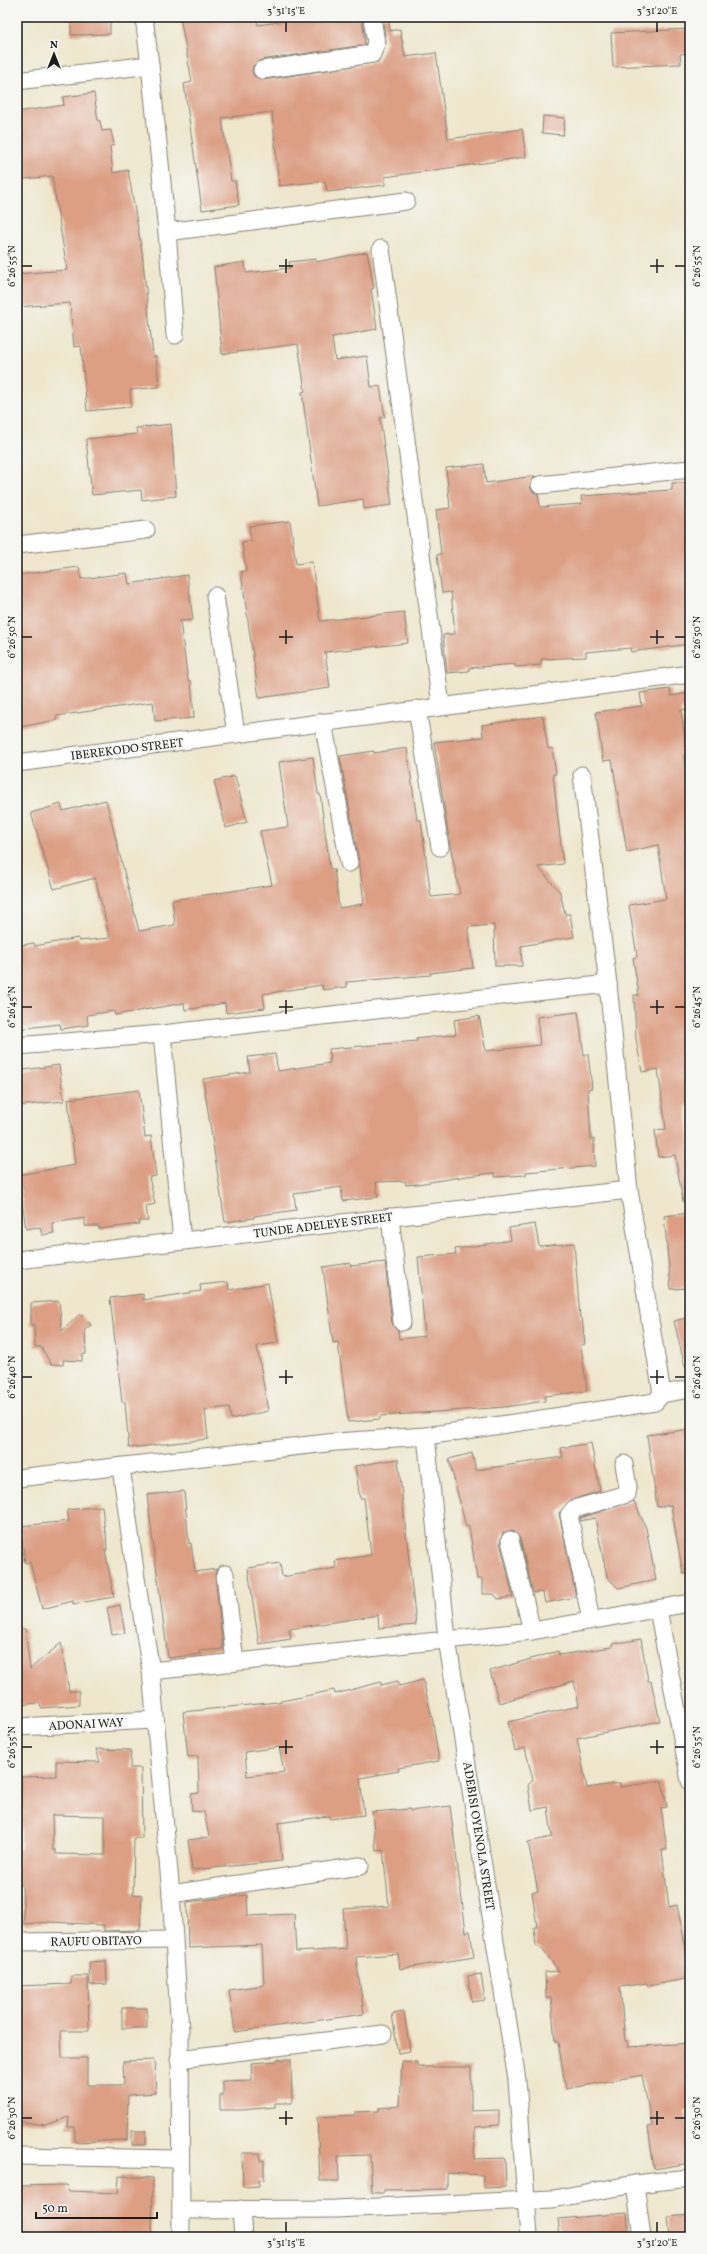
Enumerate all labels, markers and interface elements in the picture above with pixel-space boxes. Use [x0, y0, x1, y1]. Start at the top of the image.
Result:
text: 3°31'15"E [267, 4, 305, 18]
text: 3°31'20"E [637, 4, 677, 18]
north arrow [34, 34, 74, 74]
text: N [50, 38, 58, 53]
text: 6°26'55"N [5, 245, 19, 287]
text: 6°26'55"N [690, 245, 704, 287]
text: 6°26'50"N [5, 615, 19, 658]
text: 6°26'50"N [690, 615, 704, 658]
street label: IBEREKODO STREET [70, 735, 184, 765]
text: 6°26'45"N [5, 986, 19, 1028]
text: 6°26'45"N [690, 986, 704, 1028]
street label: TUNDE ADELEYE STREET [253, 1210, 394, 1242]
text: 6°26'40"N [5, 1355, 19, 1398]
text: 6°26'40"N [690, 1355, 704, 1398]
street label: ADONAI WAY [48, 1715, 124, 1735]
text: 6°26'35"N [5, 1725, 19, 1768]
text: 6°26'35"N [690, 1725, 704, 1768]
street label: ADEBISI OYENOLA STREET [458, 1761, 498, 1912]
street label: RAUFU OBITAYO [50, 1933, 142, 1951]
text: 6°26'30"N [5, 2096, 19, 2139]
text: 6°26'30"N [690, 2096, 704, 2139]
scale bar [36, 2194, 157, 2220]
text: 50 m [42, 2201, 68, 2217]
text: 3°31'15"E [267, 2236, 305, 2250]
text: 3°31'20"E [637, 2236, 677, 2250]

